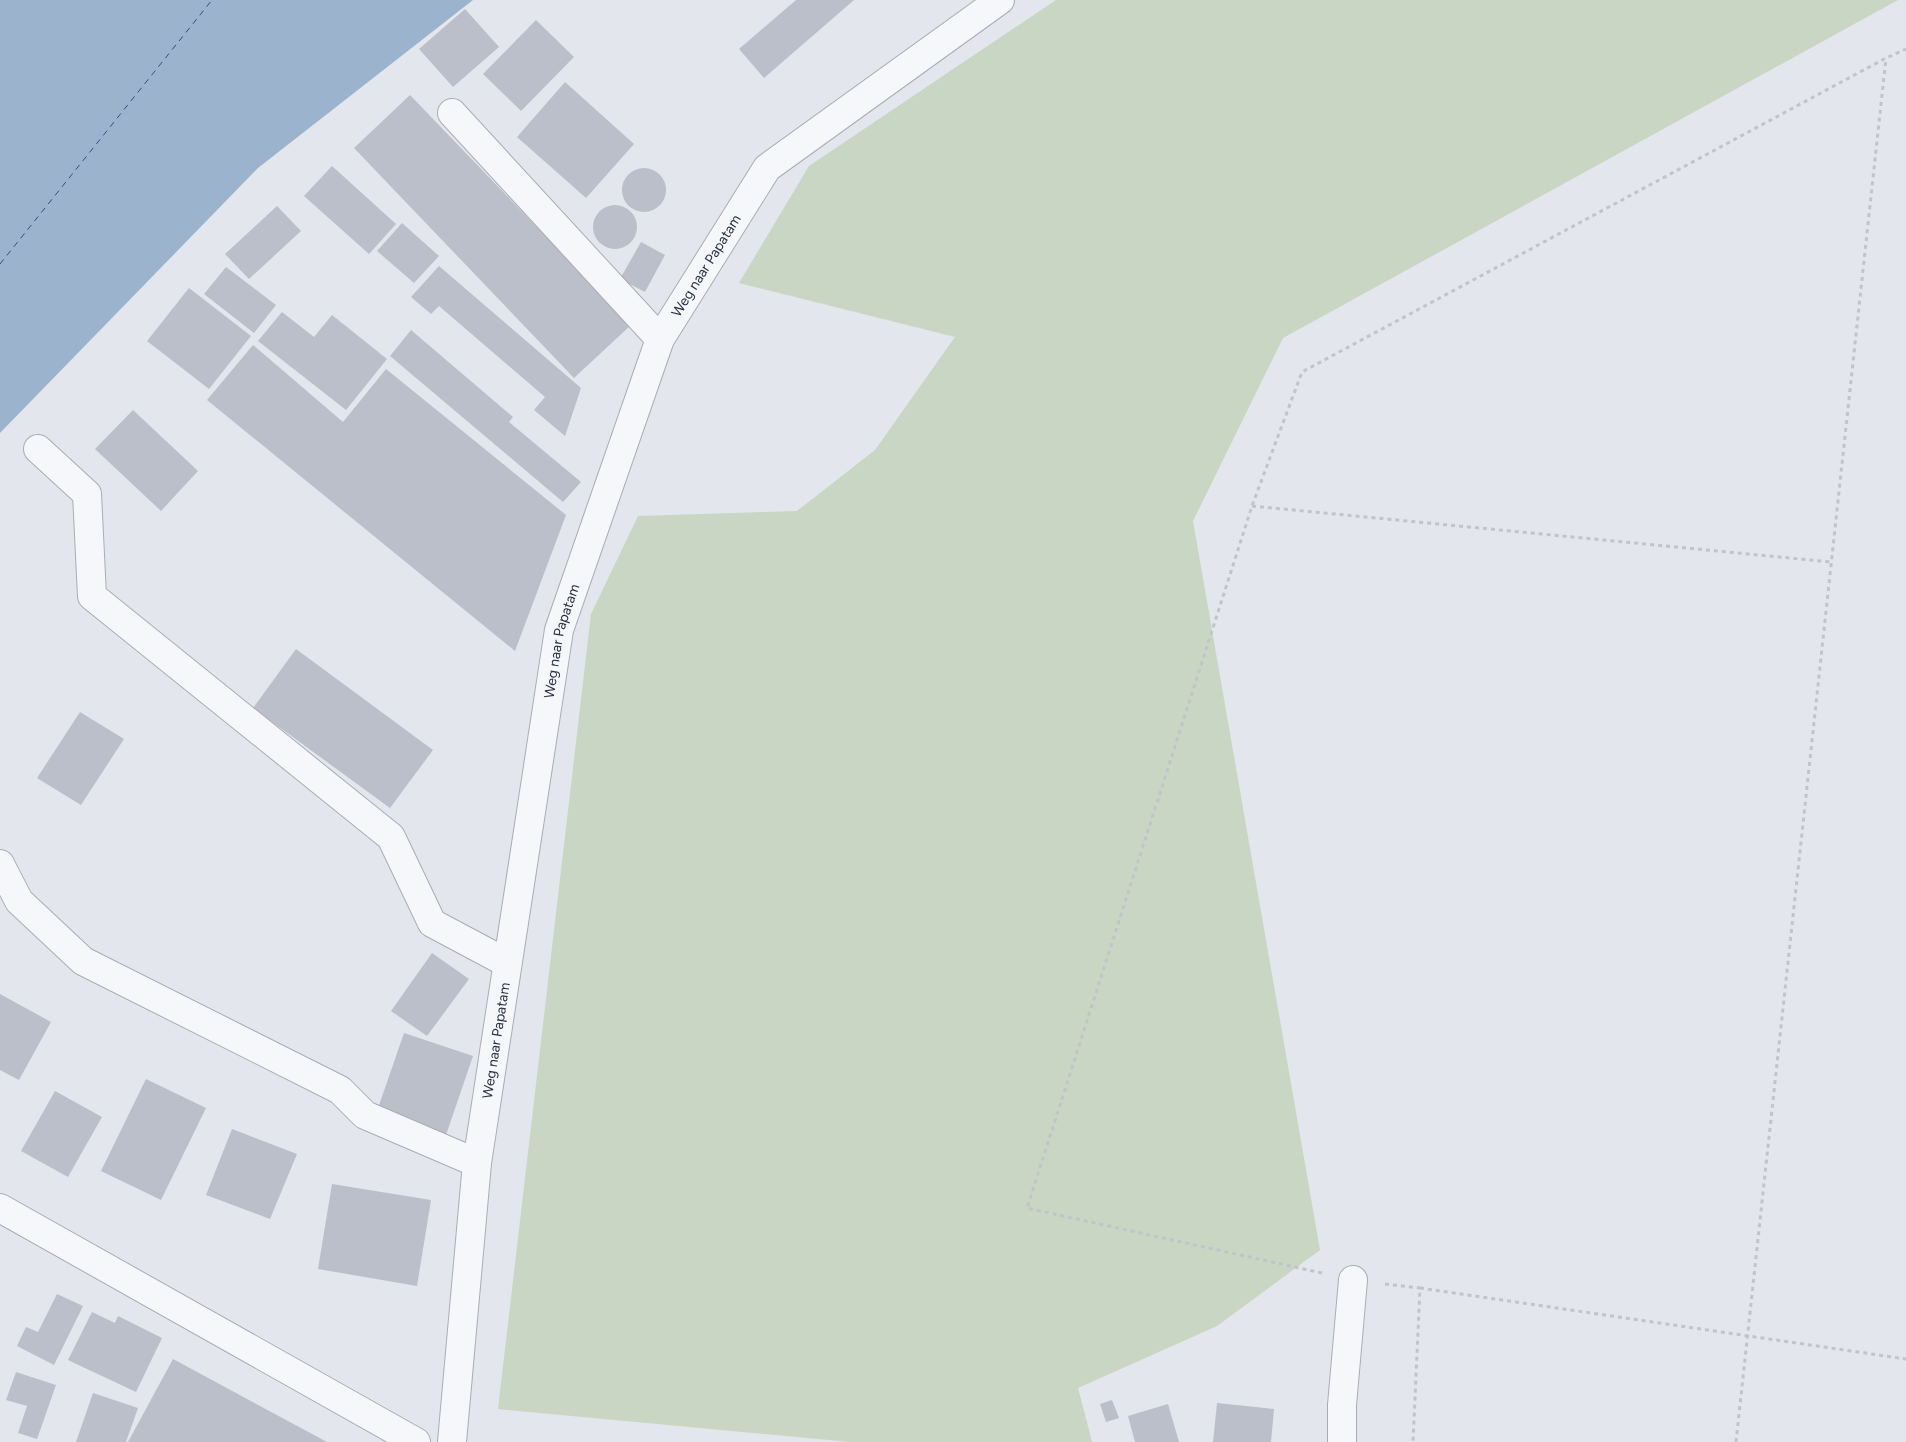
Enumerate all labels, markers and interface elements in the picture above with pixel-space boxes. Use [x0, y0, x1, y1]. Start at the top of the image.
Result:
street label: Weg naar Papatam [668, 211, 744, 320]
street label: Weg naar Papatam [540, 582, 583, 700]
street label: Weg naar Papatam [479, 981, 513, 1100]

